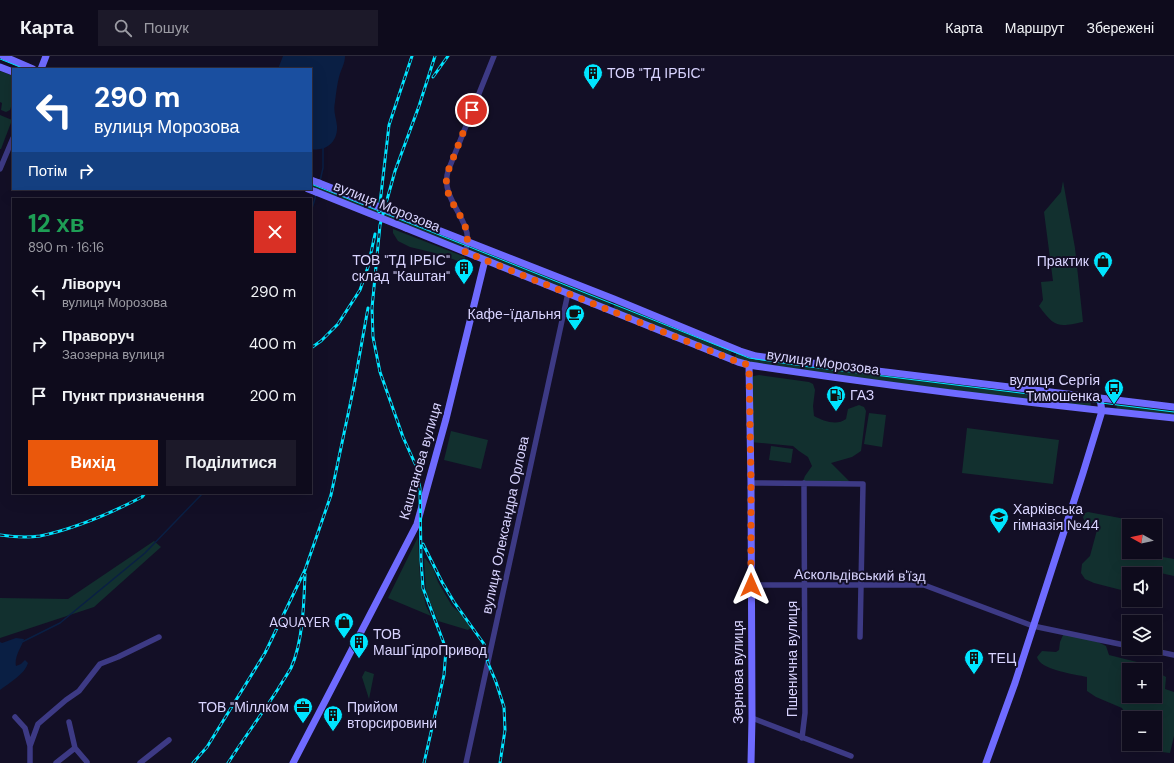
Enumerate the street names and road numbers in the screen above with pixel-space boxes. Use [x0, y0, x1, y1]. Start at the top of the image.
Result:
street label: вулиця Морозова [331, 176, 443, 236]
street label: вулиця Морозова [766, 345, 881, 379]
street label: Каштанова вулиця [395, 400, 445, 522]
street label: вулиця Олександра Орлова [477, 434, 533, 616]
street label: Аскольдівський в'їзд [794, 565, 926, 585]
street label: Пшенична вулиця [783, 601, 801, 717]
street label: Зернова вулиця [729, 620, 747, 724]

